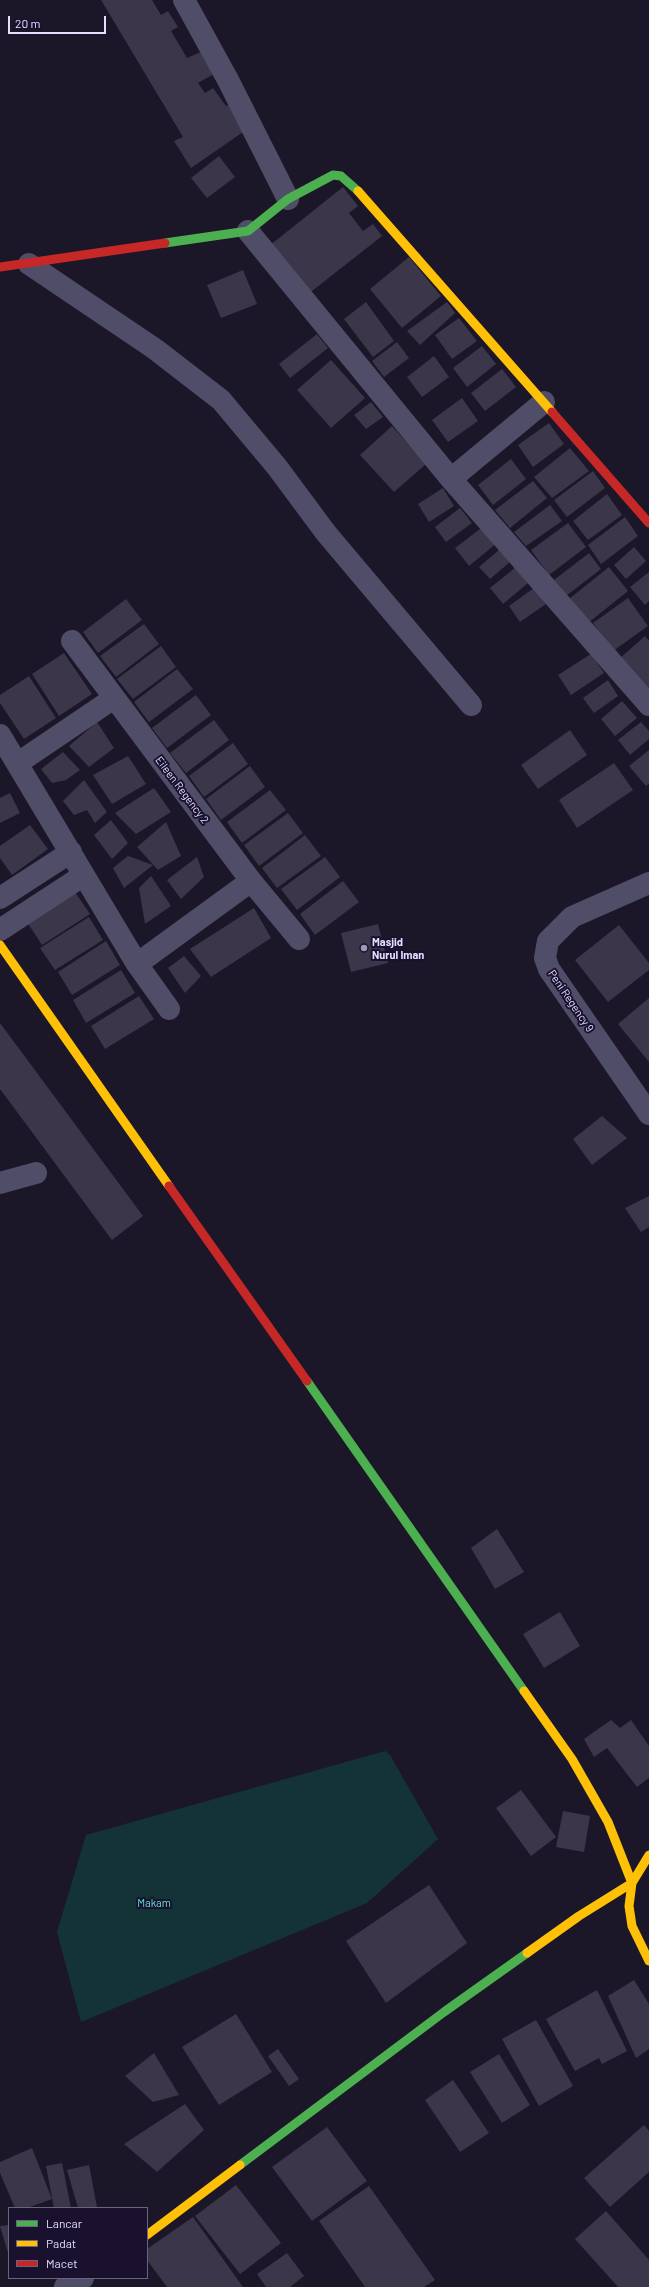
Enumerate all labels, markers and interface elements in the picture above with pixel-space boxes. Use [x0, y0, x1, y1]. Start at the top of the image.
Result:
scale bar [10, 8, 108, 34]
text: 20 m [15, 16, 41, 30]
street label: Eileen Regency 2 [152, 754, 212, 826]
place label: Masjid Nurul Iman [372, 935, 424, 961]
marker: Masjid Nurul Iman [359, 943, 369, 953]
street label: Peni Regency 9 [545, 967, 597, 1035]
park label: Makam [137, 1896, 171, 1910]
legend [8, 2207, 148, 2279]
text: Lancar [46, 2216, 82, 2230]
text: Padat [46, 2236, 76, 2250]
text: Macet [46, 2256, 78, 2270]

